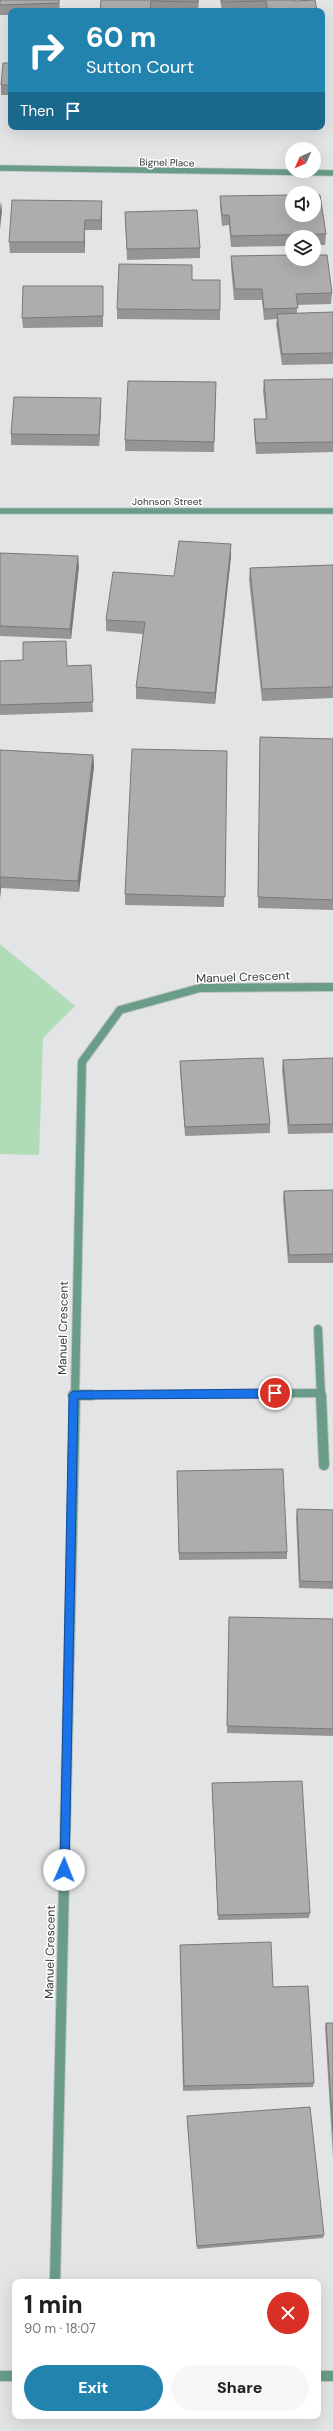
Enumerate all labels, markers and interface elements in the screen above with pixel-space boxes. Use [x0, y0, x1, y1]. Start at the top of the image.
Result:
text: 60 m [86, 19, 156, 56]
icon: right [20, 24, 72, 76]
text: Sutton Court [86, 55, 194, 79]
icon: arrive [62, 100, 84, 122]
text: Then [20, 101, 54, 121]
north arrow [285, 142, 321, 178]
map controls [285, 142, 321, 266]
street label: Bignel Place [139, 156, 195, 169]
button: sound [285, 186, 321, 222]
button: layers [285, 230, 321, 266]
street label: Johnson Street [132, 495, 202, 508]
street label: Manuel Crescent [196, 967, 291, 987]
street label: Manuel Crescent [54, 1281, 72, 1375]
pin [258, 1376, 292, 1410]
icon: arrive [264, 1382, 286, 1404]
position arrow [43, 1849, 85, 1891]
street label: Manuel Crescent [41, 1905, 59, 1999]
text: 1 min [24, 2289, 83, 2320]
button: close [267, 2292, 309, 2334]
text: 90 m · 18:07 [24, 2320, 96, 2337]
button: Exit [24, 2365, 163, 2411]
button: Share [171, 2365, 309, 2411]

